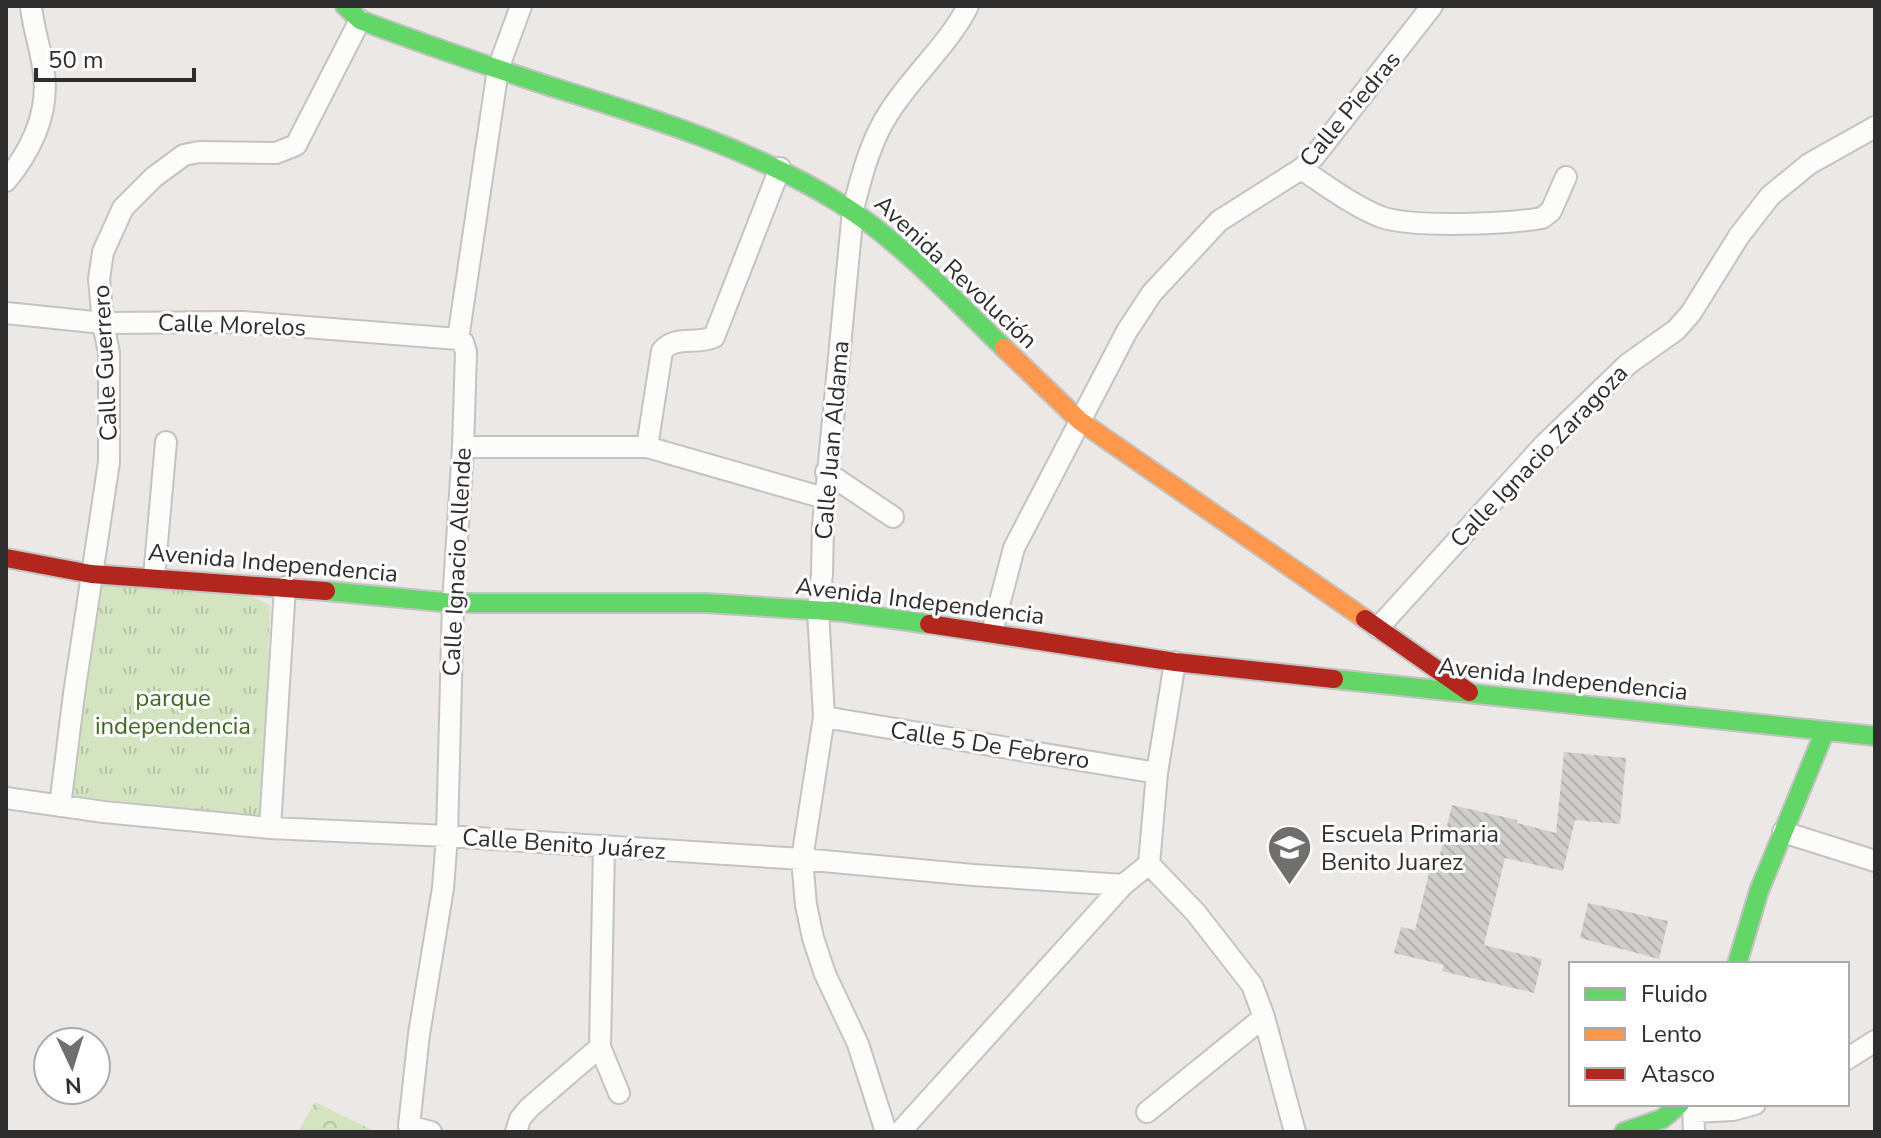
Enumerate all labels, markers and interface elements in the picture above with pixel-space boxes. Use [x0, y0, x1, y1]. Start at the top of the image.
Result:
scale bar [36, 32, 194, 82]
text: 50 m [48, 44, 104, 76]
street label: Calle Piedras [1292, 44, 1408, 174]
street label: Avenida Revolución [868, 188, 1044, 356]
street label: Calle Guerrero [85, 284, 125, 442]
street label: Calle Morelos [157, 306, 307, 344]
street label: Calle Juan Aldama [807, 339, 857, 541]
street label: Calle Ignacio Zaragoza [1443, 357, 1635, 555]
street label: Calle Ignacio Allende [435, 447, 479, 677]
street label: Avenida Independencia [147, 536, 399, 590]
street label: Avenida Independencia [794, 570, 1046, 632]
street label: Avenida Independencia [1437, 650, 1689, 708]
park label: parque independencia [95, 682, 251, 742]
street label: Calle 5 De Febrero [888, 713, 1092, 777]
place label: Escuela Primaria Benito Juarez [1321, 818, 1499, 878]
street label: Calle Benito Juárez [461, 821, 667, 867]
school or university icon: Escuela Primaria Benito Juarez [1266, 824, 1314, 887]
legend [1569, 962, 1849, 1106]
text: Fluido [1641, 978, 1708, 1010]
text: Lento [1641, 1018, 1702, 1050]
north arrow [32, 1026, 112, 1106]
text: Atasco [1641, 1058, 1715, 1090]
text: N [64, 1069, 83, 1100]

